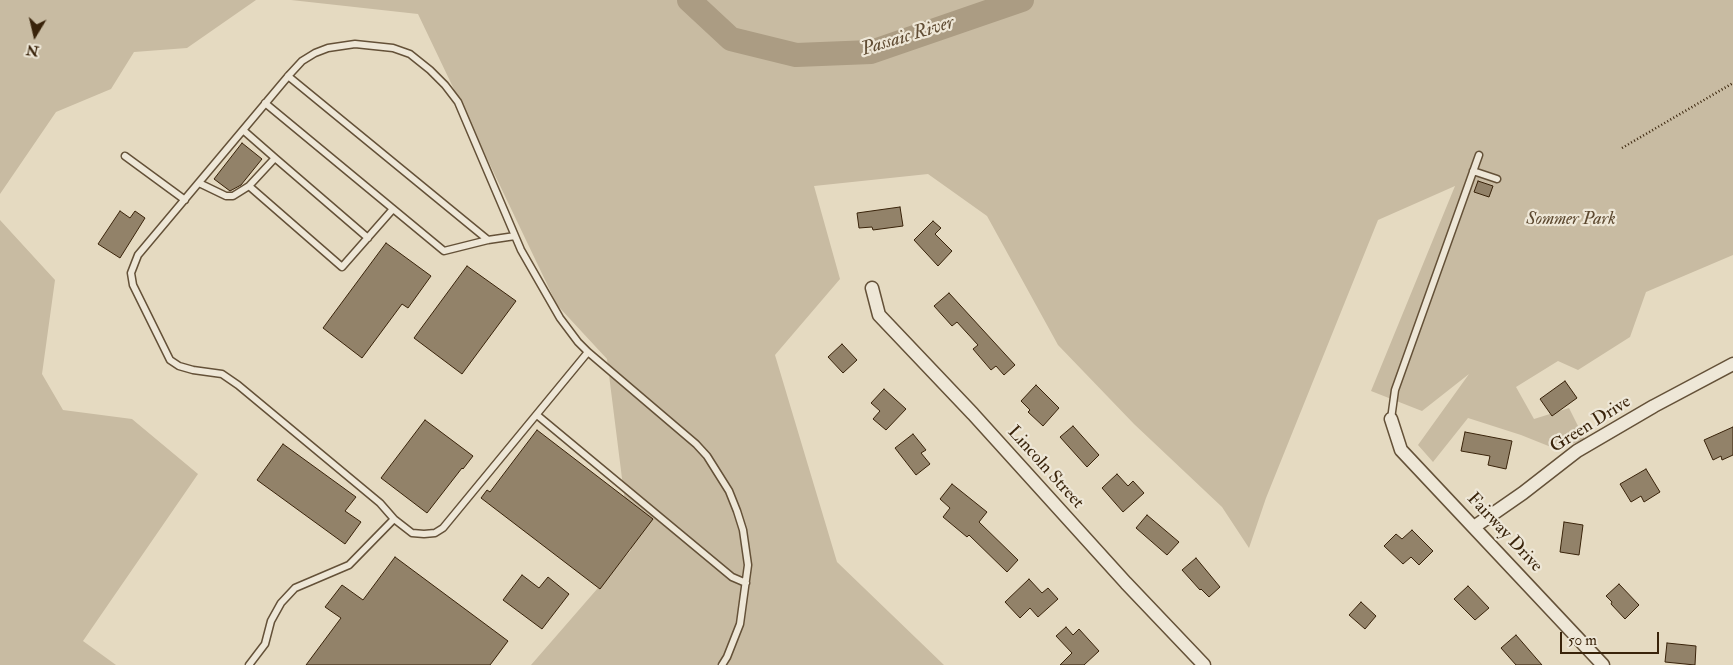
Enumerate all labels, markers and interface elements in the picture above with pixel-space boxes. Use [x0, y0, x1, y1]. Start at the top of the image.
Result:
north arrow [10, 10, 60, 60]
water label: Passaic River [859, 12, 957, 62]
text: N [25, 41, 40, 60]
park label: Sommer Park [1526, 209, 1616, 231]
street label: Green Drive [1547, 392, 1635, 458]
street label: Lincoln Street [1002, 422, 1088, 514]
street label: Fairway Drive [1462, 489, 1546, 577]
scale bar [1563, 622, 1662, 654]
text: 50 m [1568, 631, 1597, 650]

